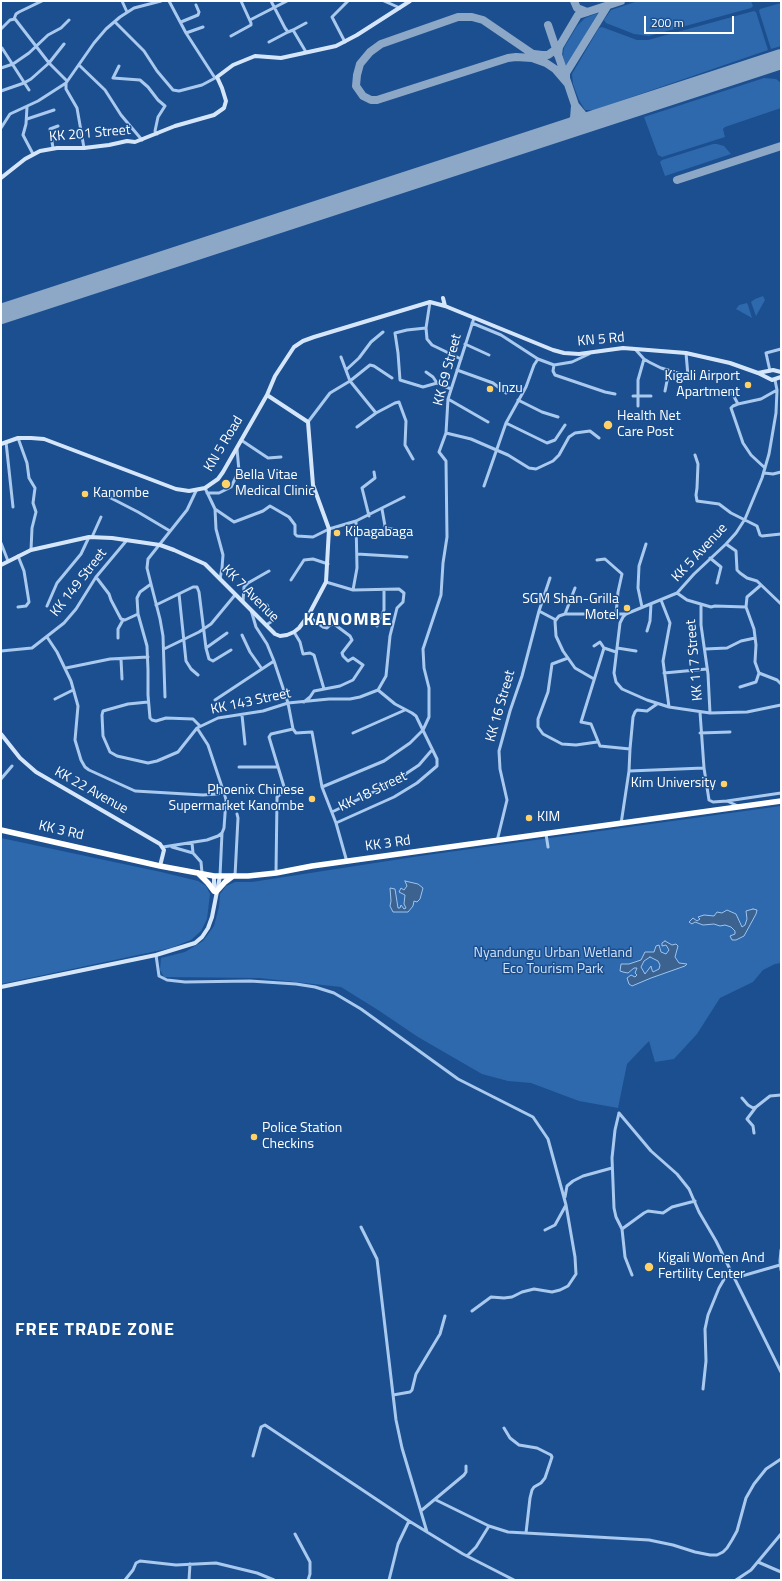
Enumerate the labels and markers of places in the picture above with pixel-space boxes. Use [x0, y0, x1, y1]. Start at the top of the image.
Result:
place label: Kigali Airport Apartment [665, 369, 740, 402]
marker: Kigali Airport Apartment [743, 380, 753, 390]
place label: Inzu [498, 381, 523, 397]
marker: Inzu [485, 384, 495, 394]
place label: Health Net Care Post [617, 409, 681, 442]
marker: Health Net Care Post [602, 419, 614, 431]
place label: Bella Vitae Medical Clinic [235, 468, 314, 500]
marker: Bella Vitae Medical Clinic [220, 478, 232, 490]
place label: Kanombe [93, 486, 149, 502]
marker: Kanombe [80, 489, 90, 499]
place label: Kibagabaga [345, 525, 413, 541]
marker: Kibagabaga [332, 528, 342, 538]
place label: SGM Shan-Grilla Motel [522, 592, 619, 624]
marker: SGM Shan-Grilla Motel [622, 603, 632, 613]
place label: Kim University [631, 776, 716, 792]
marker: Kim University [719, 779, 729, 789]
place label: Phoenix Chinese Supermarket Kanombe [169, 783, 304, 816]
marker: Phoenix Chinese Supermarket Kanombe [307, 794, 317, 804]
place label: KIM [537, 810, 560, 826]
marker: KIM [524, 813, 534, 823]
place label: Police Station Checkins [262, 1121, 342, 1154]
marker: Police Station Checkins [249, 1132, 259, 1142]
place label: Kigali Women And Fertility Center [658, 1251, 765, 1284]
marker: Kigali Women And Fertility Center [643, 1261, 655, 1273]

